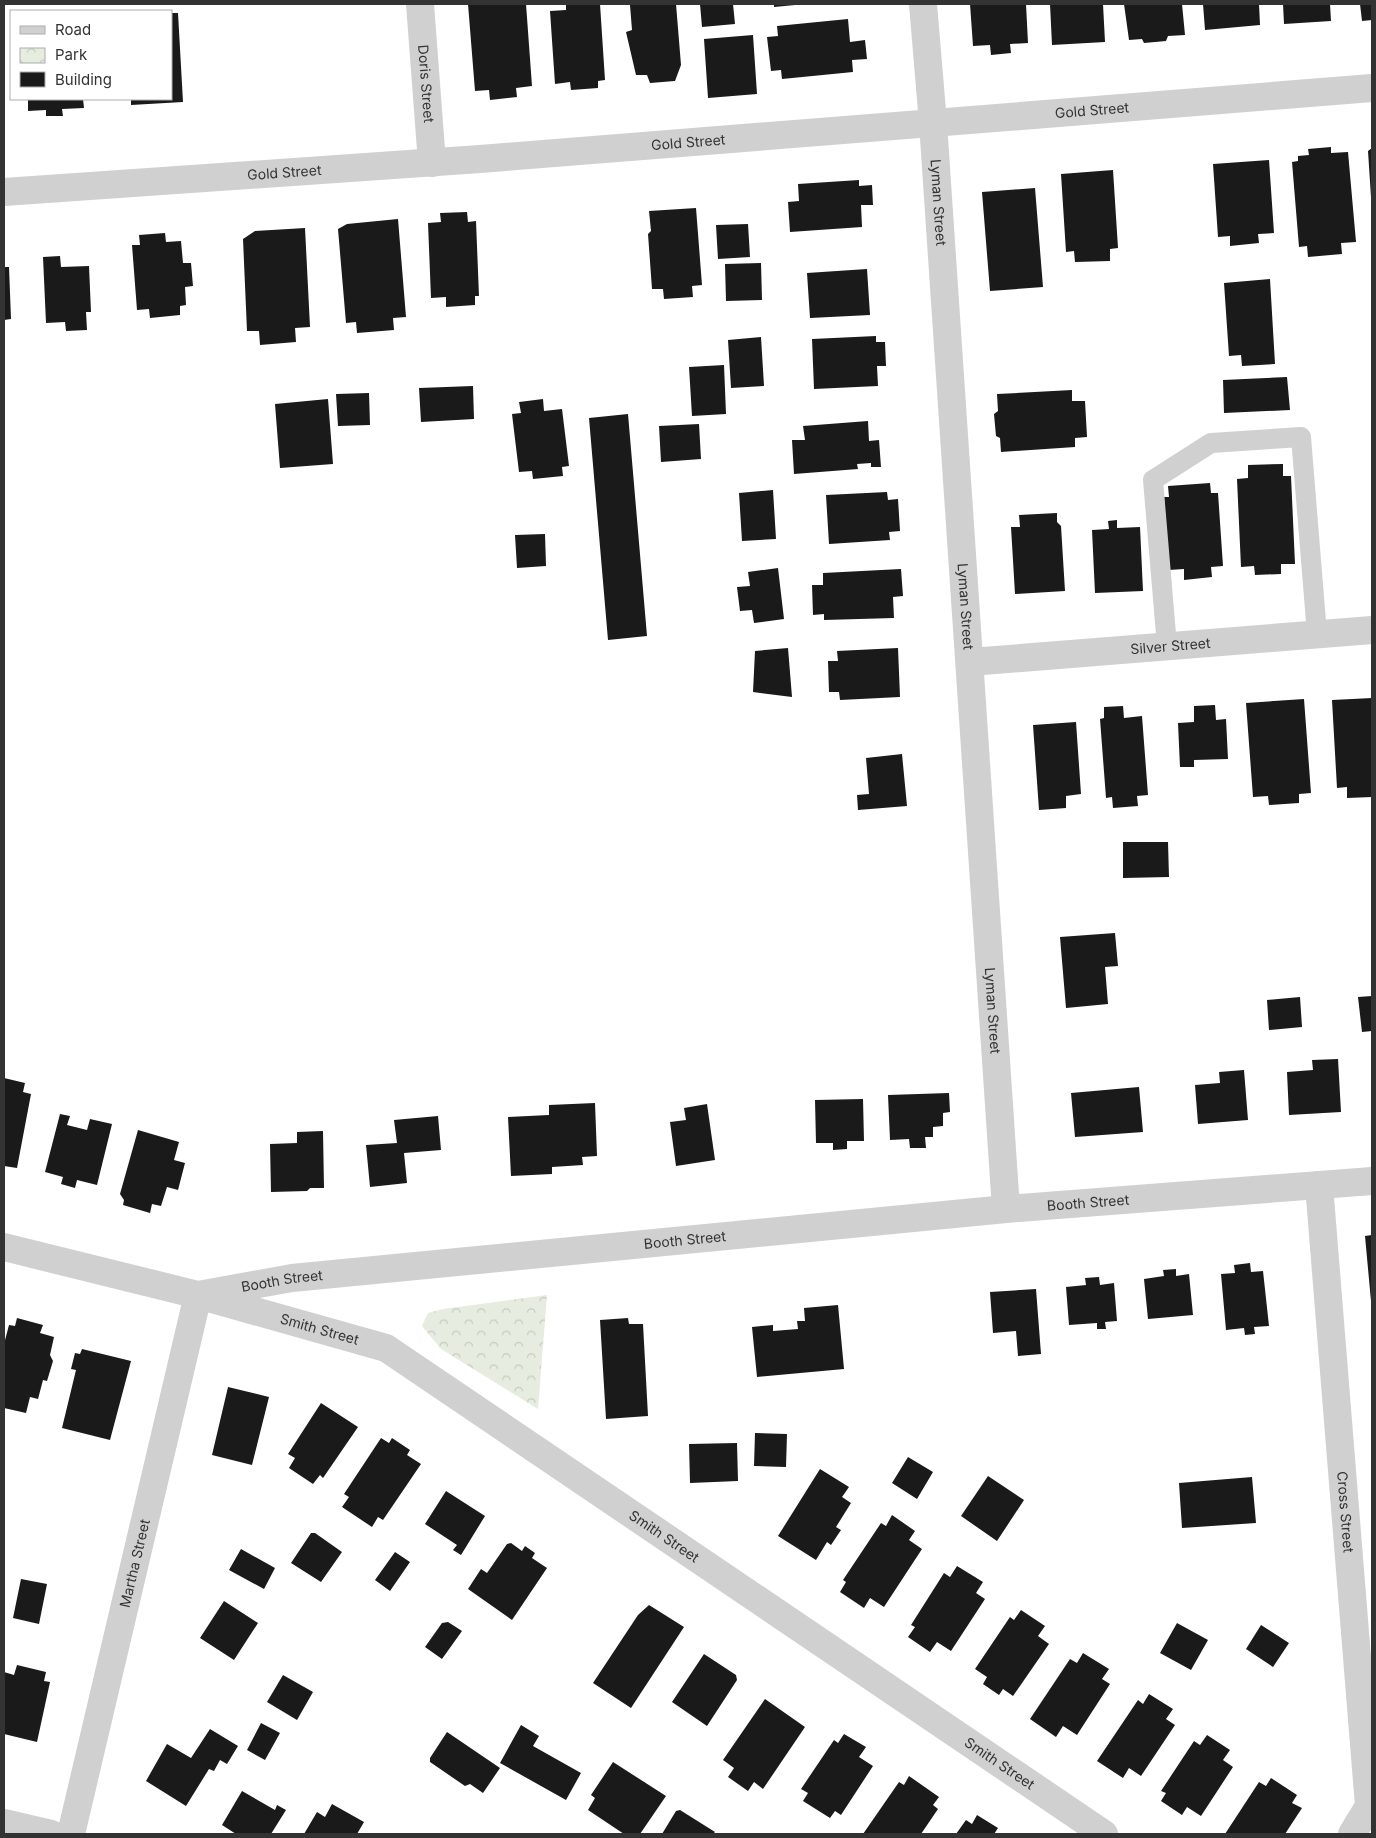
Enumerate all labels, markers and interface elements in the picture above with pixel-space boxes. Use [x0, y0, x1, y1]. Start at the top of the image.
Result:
legend [10, 10, 172, 100]
text: Road [55, 20, 91, 39]
street label: Doris Street [415, 44, 438, 124]
text: Park [55, 45, 88, 64]
text: Building [55, 70, 112, 89]
street label: Gold Street [1054, 98, 1130, 121]
street label: Gold Street [650, 130, 726, 153]
street label: Lyman Street [927, 159, 950, 247]
street label: Gold Street [247, 161, 322, 183]
street label: Lyman Street [955, 563, 977, 651]
street label: Silver Street [1130, 634, 1211, 657]
street label: Lyman Street [982, 967, 1005, 1055]
street label: Booth Street [1046, 1191, 1130, 1214]
street label: Booth Street [643, 1227, 727, 1252]
street label: Booth Street [240, 1266, 324, 1295]
street label: Smith Street [278, 1310, 361, 1348]
street label: Cross Street [1334, 1470, 1358, 1554]
street label: Smith Street [626, 1506, 703, 1566]
street label: Martha Street [116, 1517, 153, 1609]
street label: Smith Street [962, 1733, 1038, 1793]

